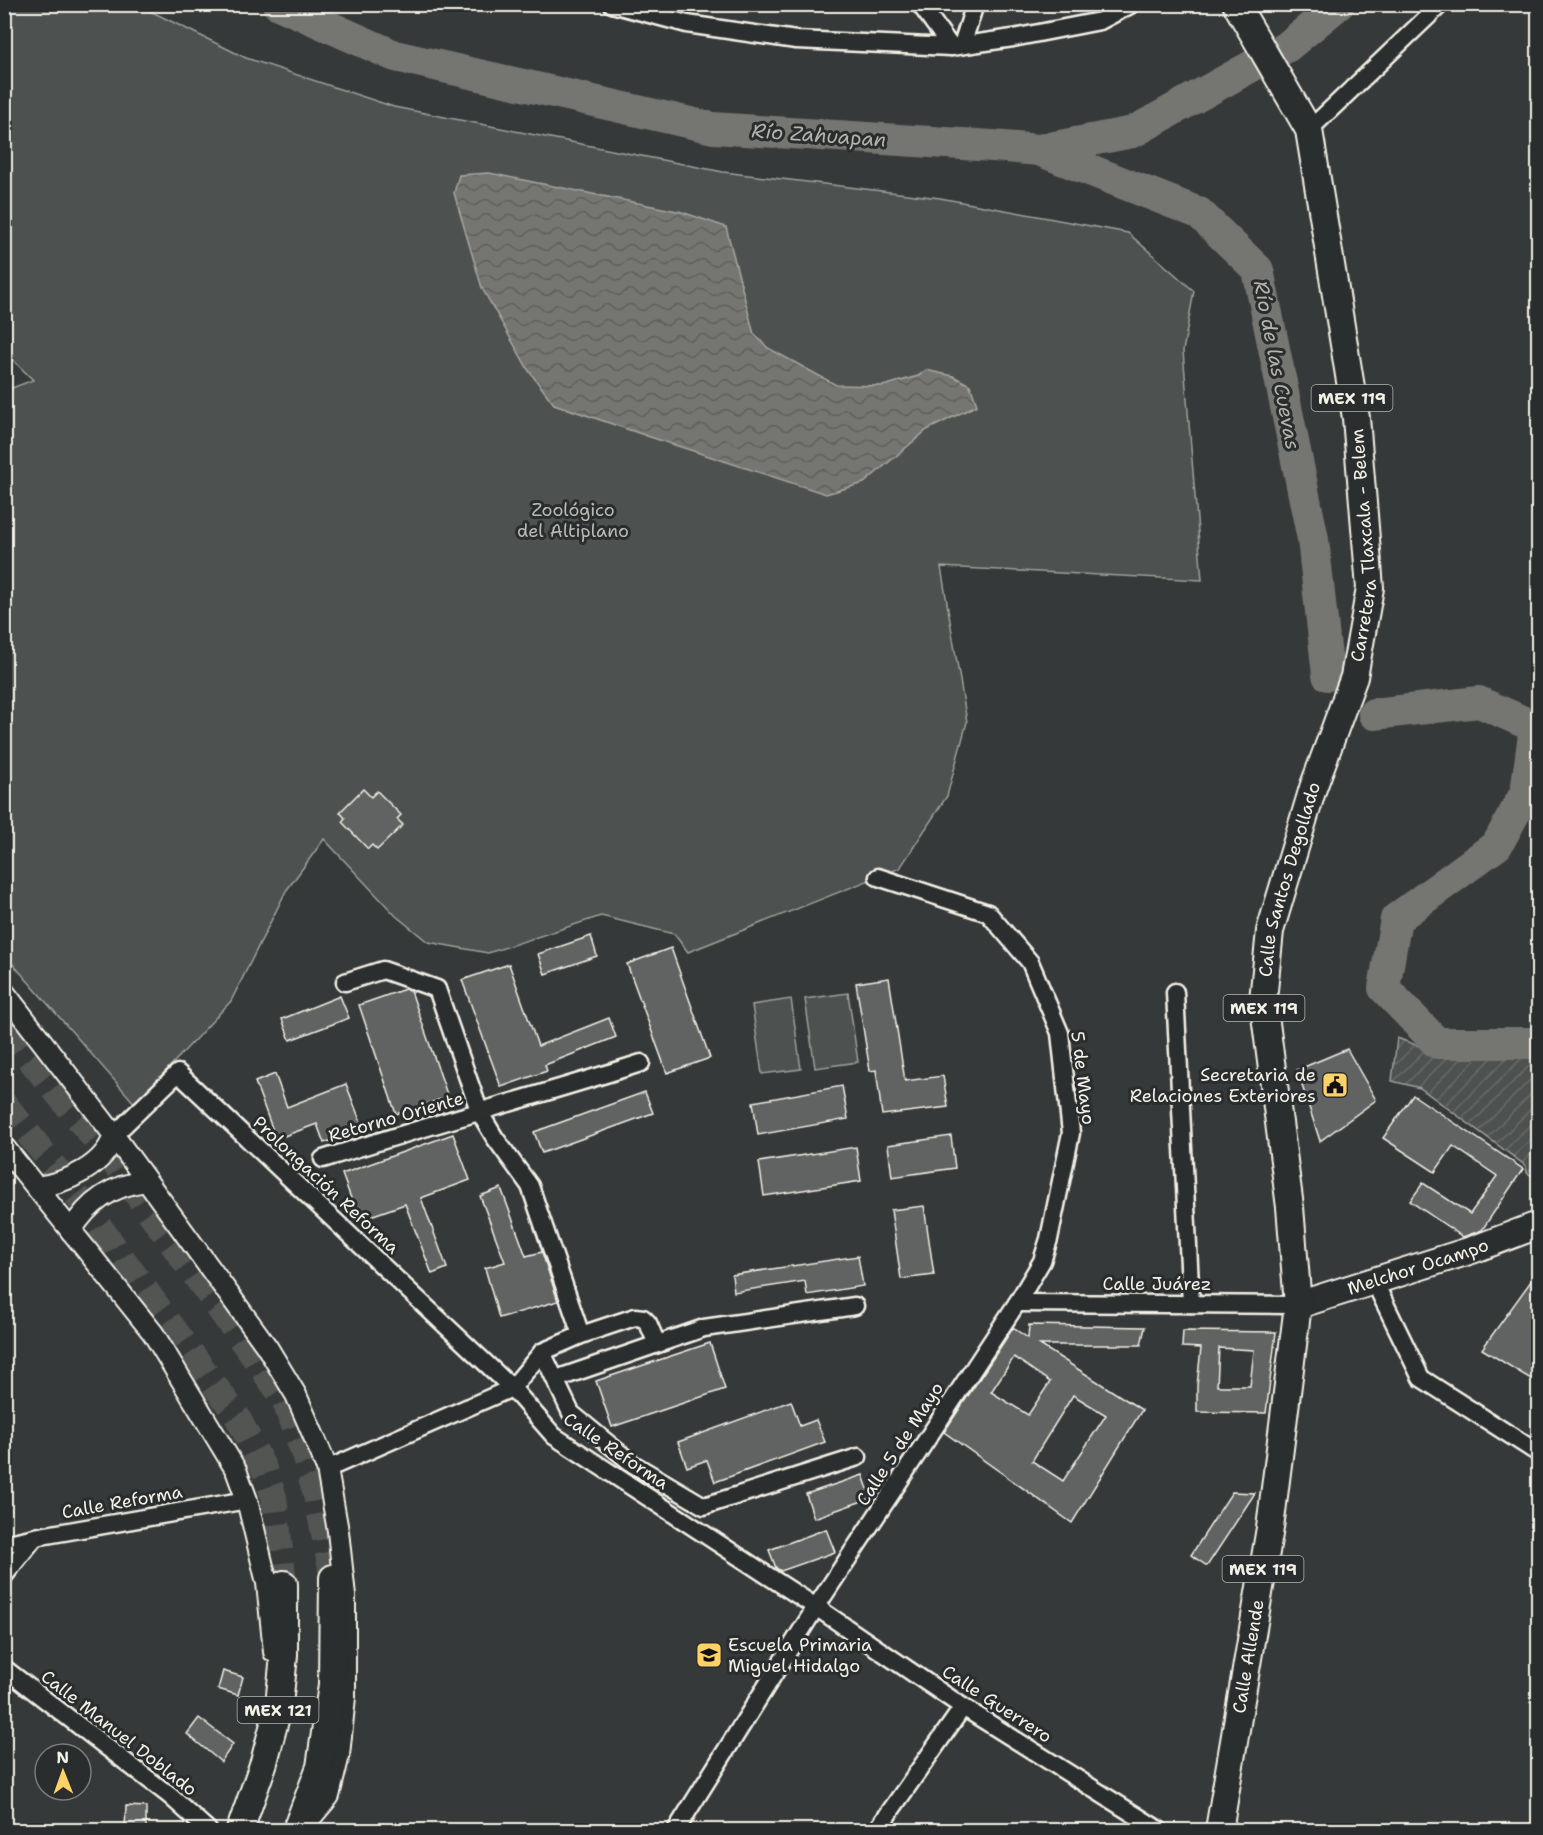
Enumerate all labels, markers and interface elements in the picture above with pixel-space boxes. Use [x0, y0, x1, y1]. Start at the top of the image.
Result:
water label: Río Zahuapan [751, 117, 887, 153]
water label: Río de las Cuevas [1248, 278, 1306, 452]
road number: MEX 119 [1312, 385, 1392, 411]
street label: Carretera Tlaxcala - Belem [1345, 428, 1382, 664]
park label: Zoológico del Altiplano [517, 498, 629, 543]
street label: Calle Santos Degollado [1253, 778, 1326, 978]
road number: MEX 119 [1224, 995, 1304, 1021]
street label: 5 de Mayo [1065, 1030, 1101, 1126]
place label: Secretaria de Relaciones Exteriores [1130, 1063, 1316, 1108]
public building icon: Secretaria de Relaciones Exteriores [1320, 1070, 1350, 1100]
street label: Retorno Oriente [326, 1086, 466, 1148]
street label: Prolongación Reforma [248, 1111, 404, 1259]
street label: Melchor Ocampo [1344, 1233, 1492, 1301]
street label: Calle Juárez [1103, 1272, 1211, 1296]
street label: Calle 5 de Mayo [851, 1378, 949, 1510]
street label: Calle Reforma [559, 1407, 673, 1495]
street label: Calle Reforma [60, 1480, 184, 1524]
road number: MEX 119 [1222, 1556, 1304, 1582]
street label: Calle Allende [1227, 1598, 1270, 1715]
place label: Escuela Primaria Miguel Hidalgo [728, 1633, 872, 1678]
school or university icon: Escuela Primaria Miguel Hidalgo [694, 1640, 724, 1670]
street label: Calle Guerrero [937, 1660, 1057, 1748]
street label: Calle Manuel Doblado [36, 1665, 202, 1801]
road number: MEX 121 [238, 1697, 318, 1723]
north arrow [33, 1742, 93, 1802]
text: N [56, 1747, 69, 1768]

